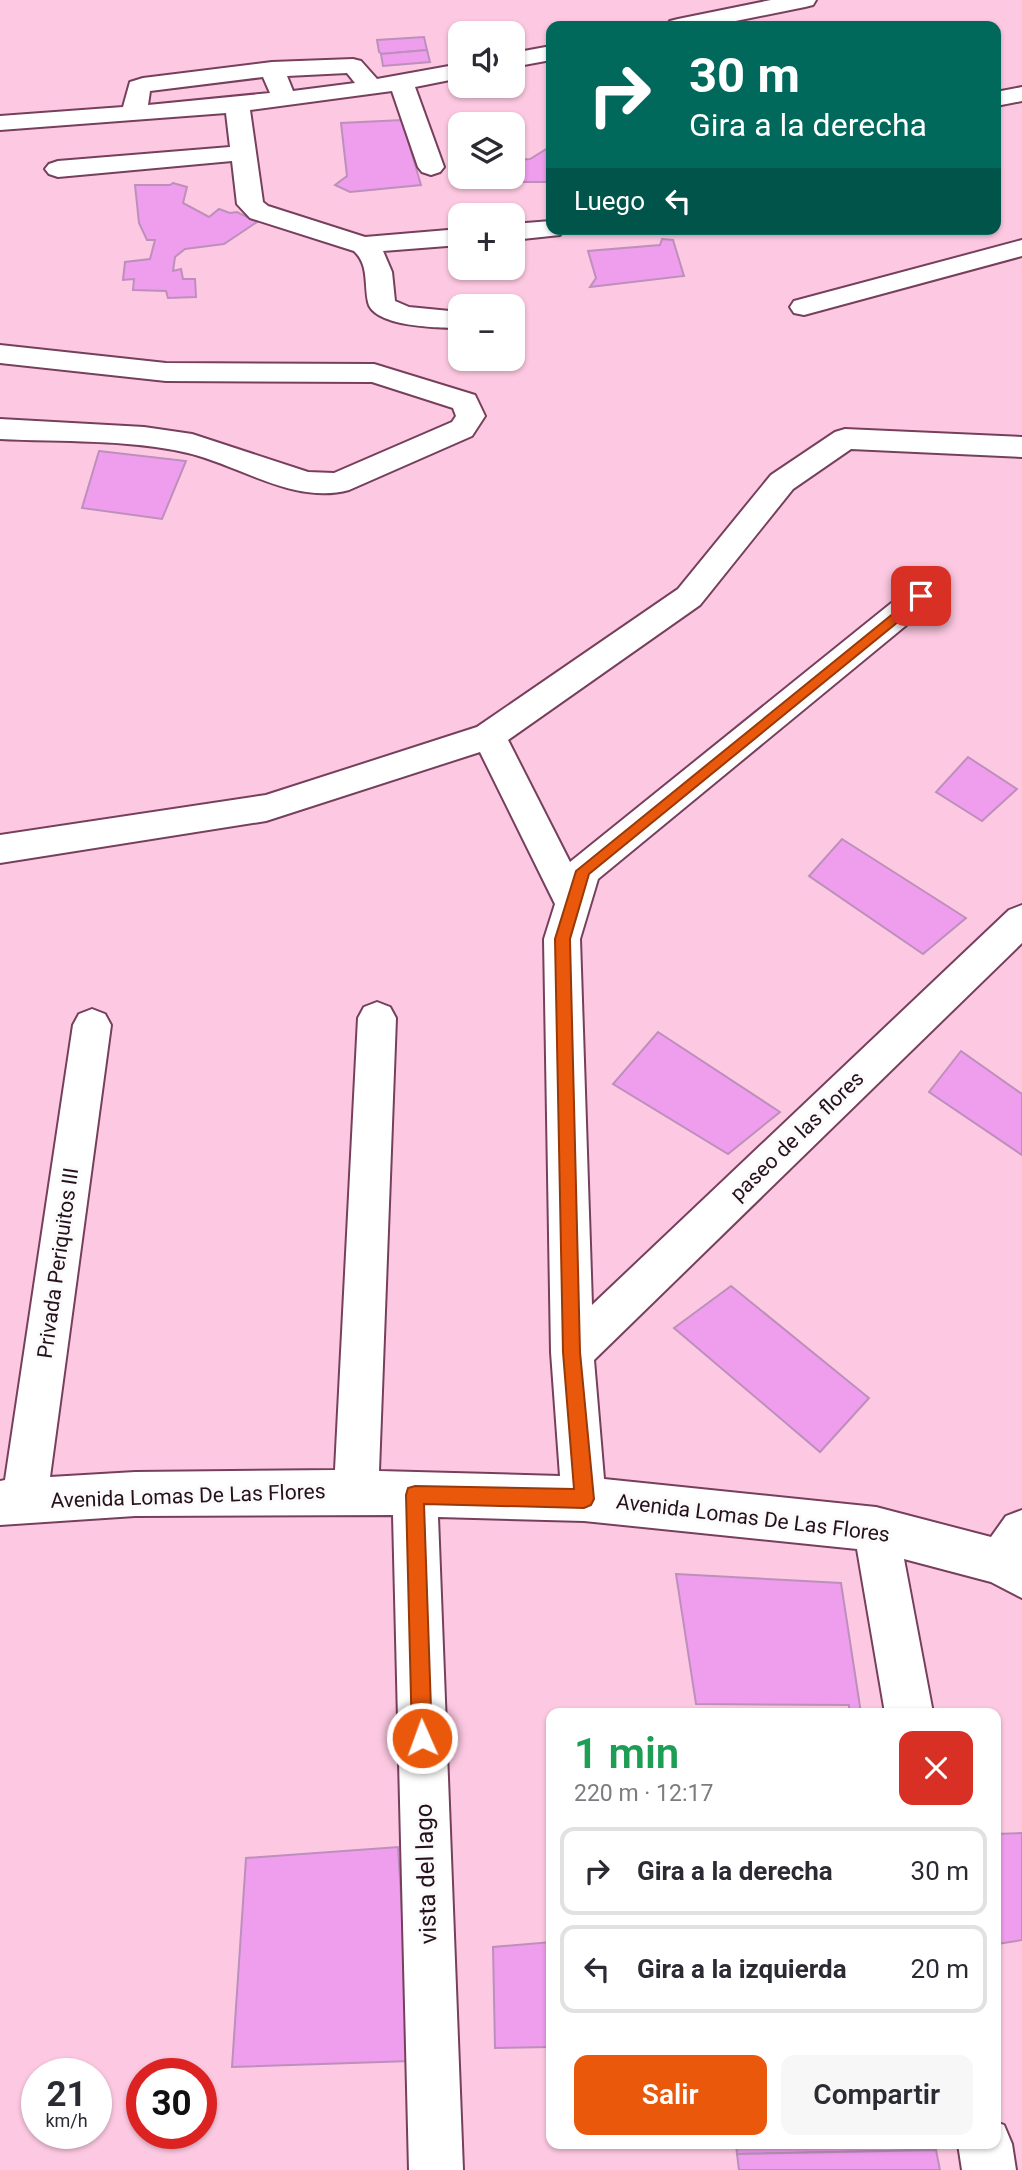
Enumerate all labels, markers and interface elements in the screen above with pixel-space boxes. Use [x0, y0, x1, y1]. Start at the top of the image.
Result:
map controls [448, 21, 525, 371]
button: sound [448, 21, 525, 98]
text: 30 m [689, 47, 800, 104]
icon: right [574, 49, 665, 140]
text: Gira a la derecha [689, 106, 927, 144]
button: layers [448, 112, 525, 189]
icon: left [659, 182, 697, 220]
text: Luego [574, 186, 645, 216]
button: + [448, 203, 525, 280]
button: − [448, 294, 525, 371]
pin [891, 566, 951, 626]
icon: arrive [902, 577, 940, 615]
street label: paseo de las flores [725, 1066, 869, 1206]
street label: Privada Periquitos III [33, 1166, 83, 1360]
street label: Avenida Lomas De Las Flores [50, 1479, 326, 1513]
street label: Avenida Lomas De Las Flores [615, 1489, 891, 1547]
position arrow [385, 1701, 459, 1775]
text: 1 min [574, 1729, 679, 1778]
button: close [899, 1731, 973, 1805]
text: 220 m · 12:17 [574, 1780, 713, 1807]
street label: vista del lago [410, 1803, 442, 1945]
icon: right [578, 1852, 616, 1890]
text: Gira a la derecha [637, 1856, 833, 1886]
text: 30 m [911, 1856, 969, 1886]
icon: left [578, 1950, 616, 1988]
text: Gira a la izquierda [637, 1954, 847, 1984]
text: 20 m [911, 1954, 969, 1984]
button: Salir [574, 2055, 767, 2135]
button: Compartir [781, 2055, 973, 2135]
speed limit sign: 30 [126, 2058, 217, 2149]
text: 21 [46, 2074, 87, 2115]
text: km/h [45, 2110, 88, 2131]

